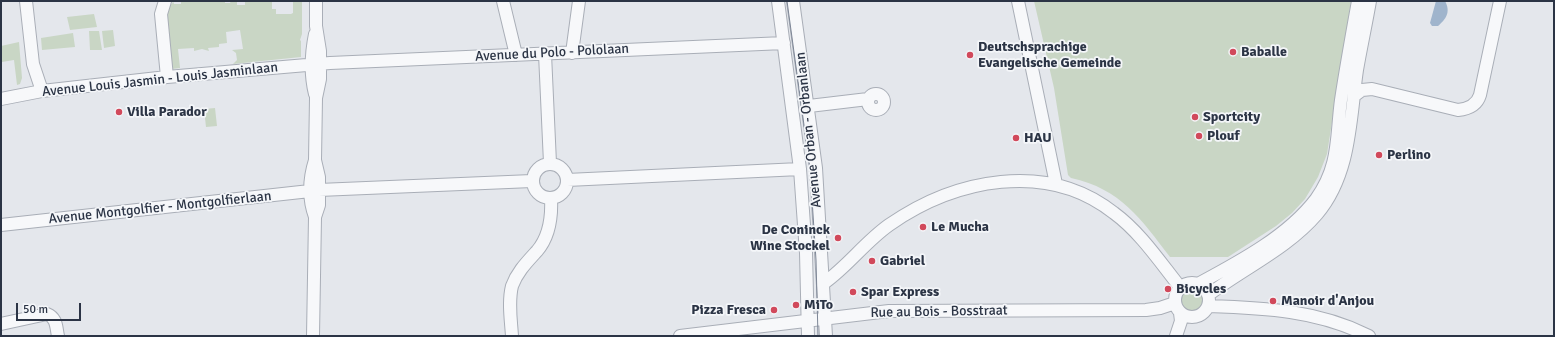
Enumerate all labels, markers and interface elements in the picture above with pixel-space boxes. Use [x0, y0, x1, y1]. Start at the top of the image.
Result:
place label: Deutschsprachige Evangelische Gemeinde [978, 39, 1121, 72]
street label: Avenue du Polo - Pololaan [475, 41, 629, 65]
place label: Baballe [1241, 44, 1287, 60]
marker: Baballe [1228, 47, 1238, 57]
marker: Deutschsprachige Evangelische Gemeinde [965, 50, 975, 60]
street label: Avenue Orban - Orbanlaan [792, 51, 826, 209]
street label: Avenue Louis Jasmin - Louis Jasminlaan [41, 59, 279, 101]
place label: Villa Parador [127, 104, 207, 120]
marker: Villa Parador [114, 107, 124, 117]
place label: Sportcity [1203, 109, 1260, 125]
marker: Sportcity [1190, 112, 1200, 122]
place label: Plouf [1207, 128, 1240, 144]
place label: HAU [1024, 130, 1052, 146]
marker: Plouf [1194, 131, 1204, 141]
marker: HAU [1011, 133, 1021, 143]
place label: Perlino [1387, 147, 1431, 163]
marker: Perlino [1374, 150, 1384, 160]
street label: Avenue Montgolfier - Montgolfierlaan [48, 188, 272, 228]
place label: Le Mucha [931, 219, 989, 235]
place label: De Coninck Wine Stockel [750, 222, 830, 254]
marker: Le Mucha [918, 222, 928, 232]
marker: De Coninck Wine Stockel [833, 233, 843, 243]
place label: Gabriel [880, 253, 925, 269]
marker: Gabriel [867, 256, 877, 266]
place label: Bicycles [1176, 281, 1226, 297]
place label: Spar Express [861, 284, 939, 300]
marker: Bicycles [1163, 284, 1173, 294]
marker: Spar Express [848, 287, 858, 297]
place label: Manoir d'Anjou [1281, 293, 1374, 309]
scale bar [18, 295, 83, 321]
marker: Manoir d'Anjou [1268, 296, 1278, 306]
place label: MiTo [804, 297, 833, 313]
marker: MiTo [791, 300, 801, 310]
text: 50 m [23, 302, 48, 317]
place label: Pizza Fresca [691, 302, 766, 318]
street label: Rue au Bois - Bosstraat [870, 302, 1008, 322]
marker: Pizza Fresca [769, 305, 779, 315]

